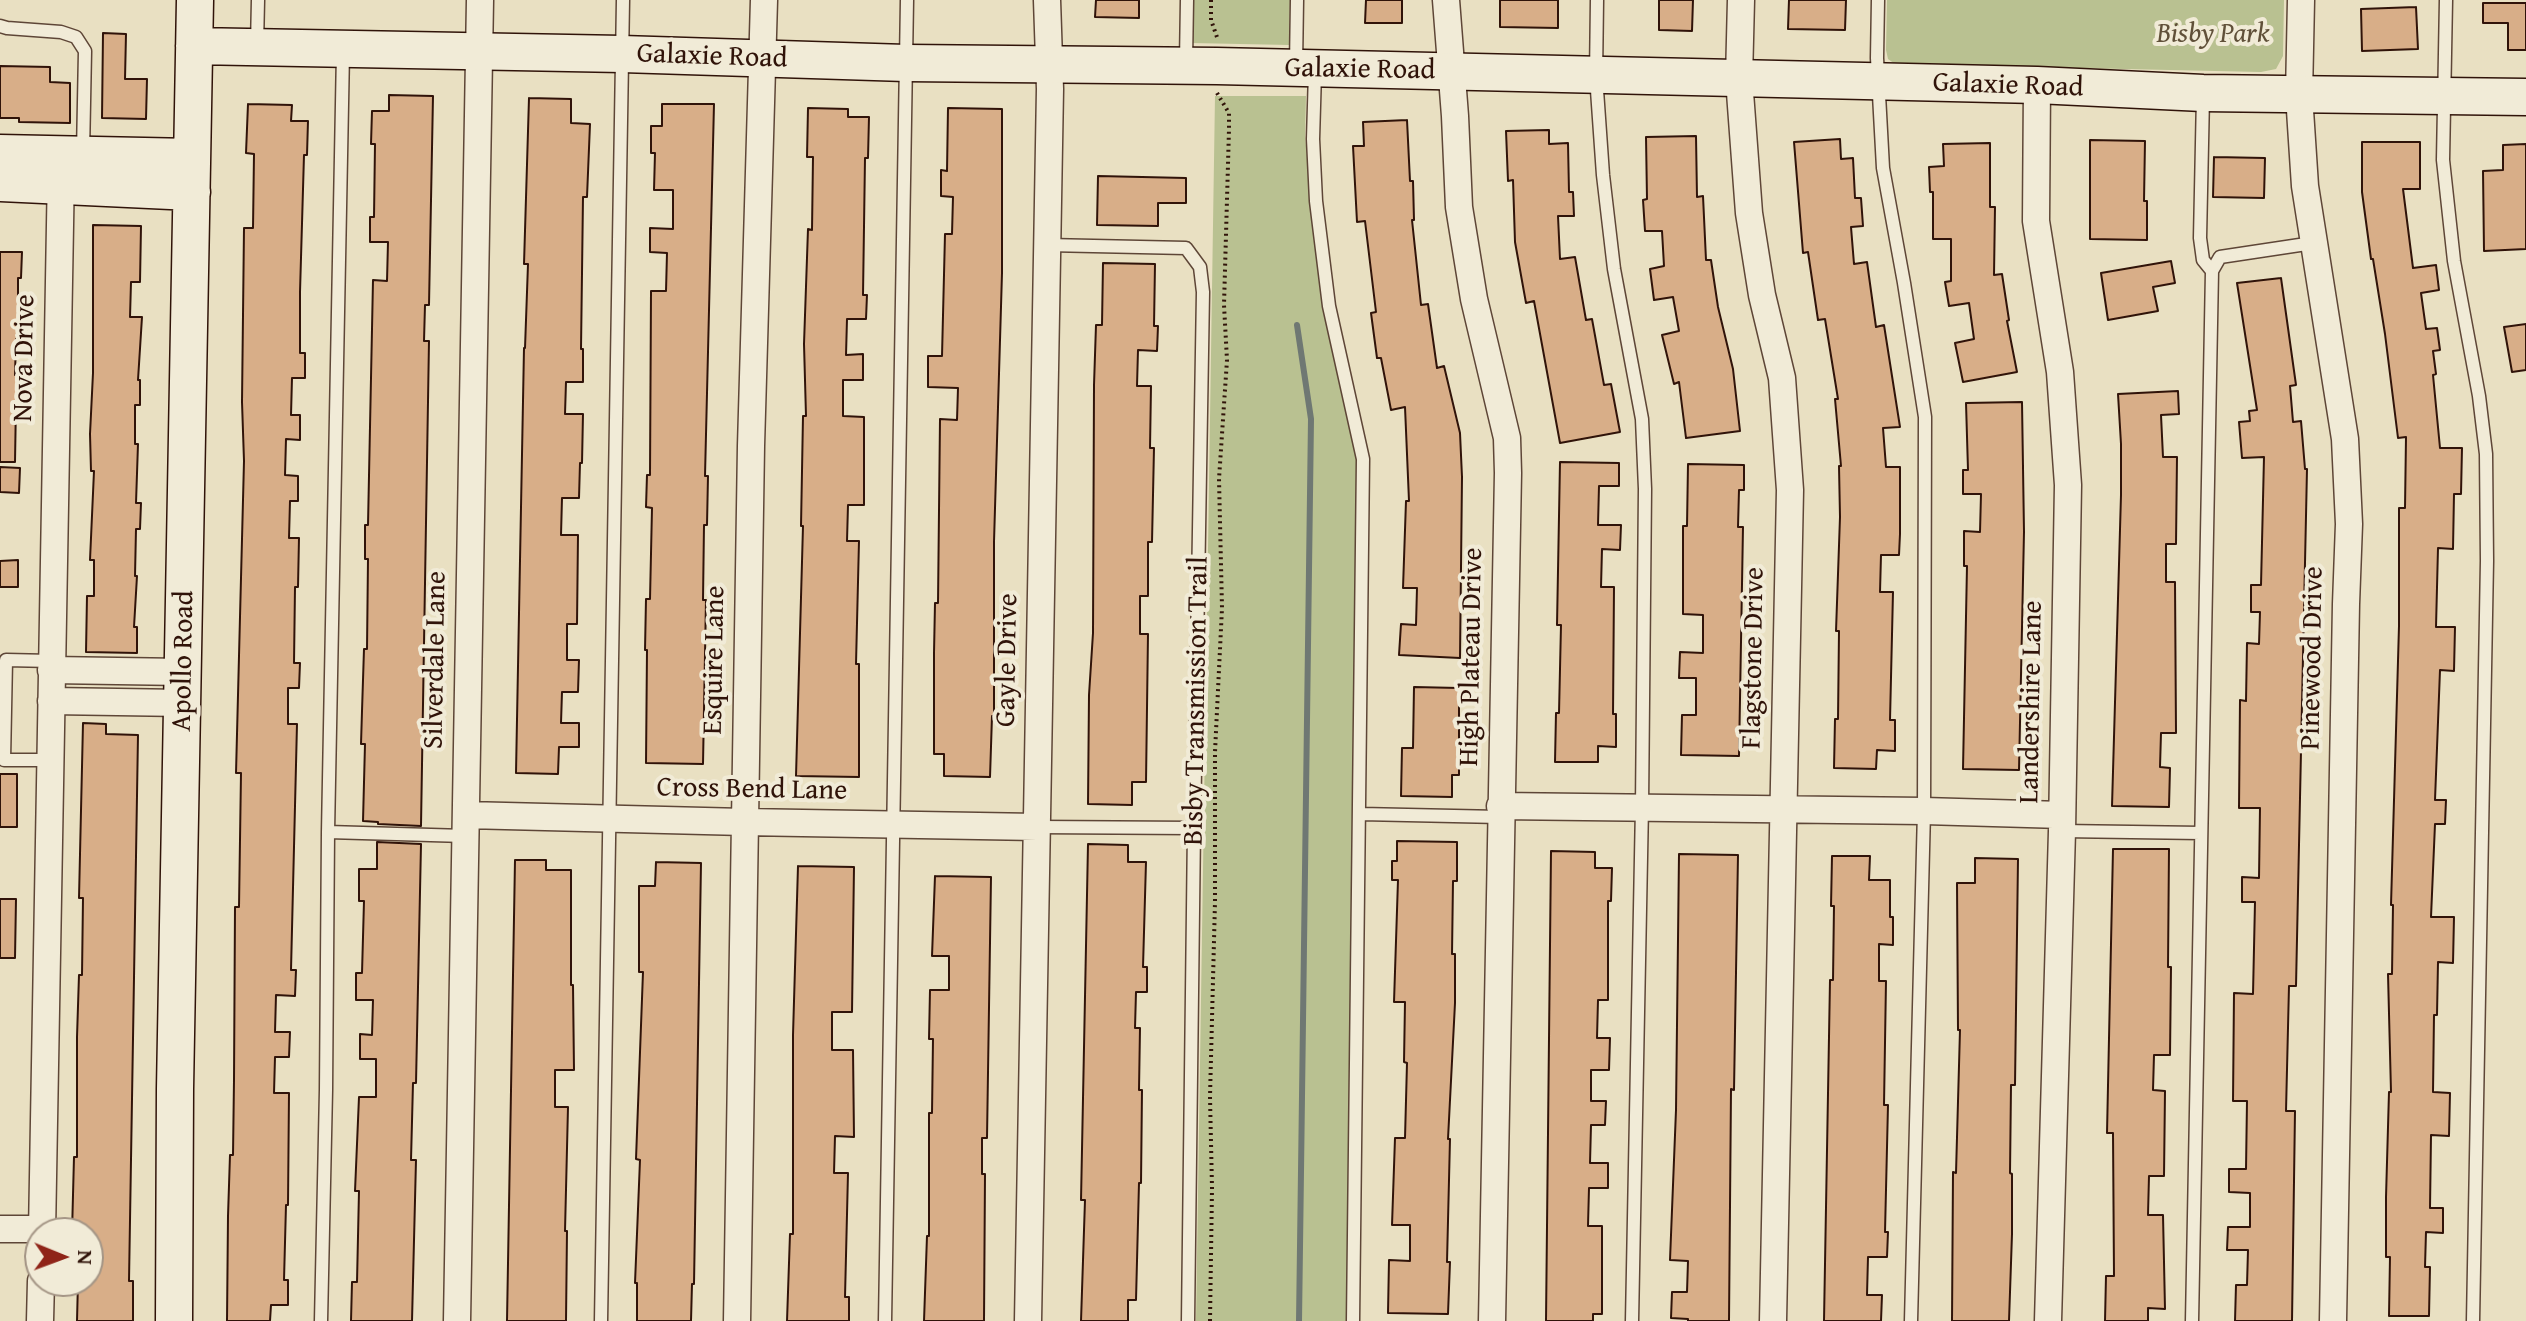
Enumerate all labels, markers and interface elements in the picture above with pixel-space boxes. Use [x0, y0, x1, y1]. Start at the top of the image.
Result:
park label: Bisby Park [2156, 18, 2270, 52]
street label: Galaxie Road [636, 38, 788, 76]
street label: Galaxie Road [1284, 52, 1436, 88]
street label: Galaxie Road [1932, 67, 2084, 105]
street label: Nova Drive [7, 294, 43, 422]
street label: High Plateau Drive [1453, 547, 1491, 767]
street label: Bisby Transmission Trail [1178, 556, 1216, 846]
street label: Pinewood Drive [2295, 566, 2331, 750]
street label: Flagstone Drive [1736, 567, 1772, 749]
street label: Silverdale Lane [418, 571, 454, 749]
street label: Esquire Lane [697, 585, 733, 735]
street label: Apollo Road [166, 590, 202, 732]
street label: Gayle Drive [990, 593, 1026, 727]
street label: Landershire Lane [2013, 600, 2051, 804]
street label: Cross Bend Lane [656, 772, 848, 808]
north arrow [24, 1217, 104, 1297]
text: N [70, 1250, 102, 1265]

